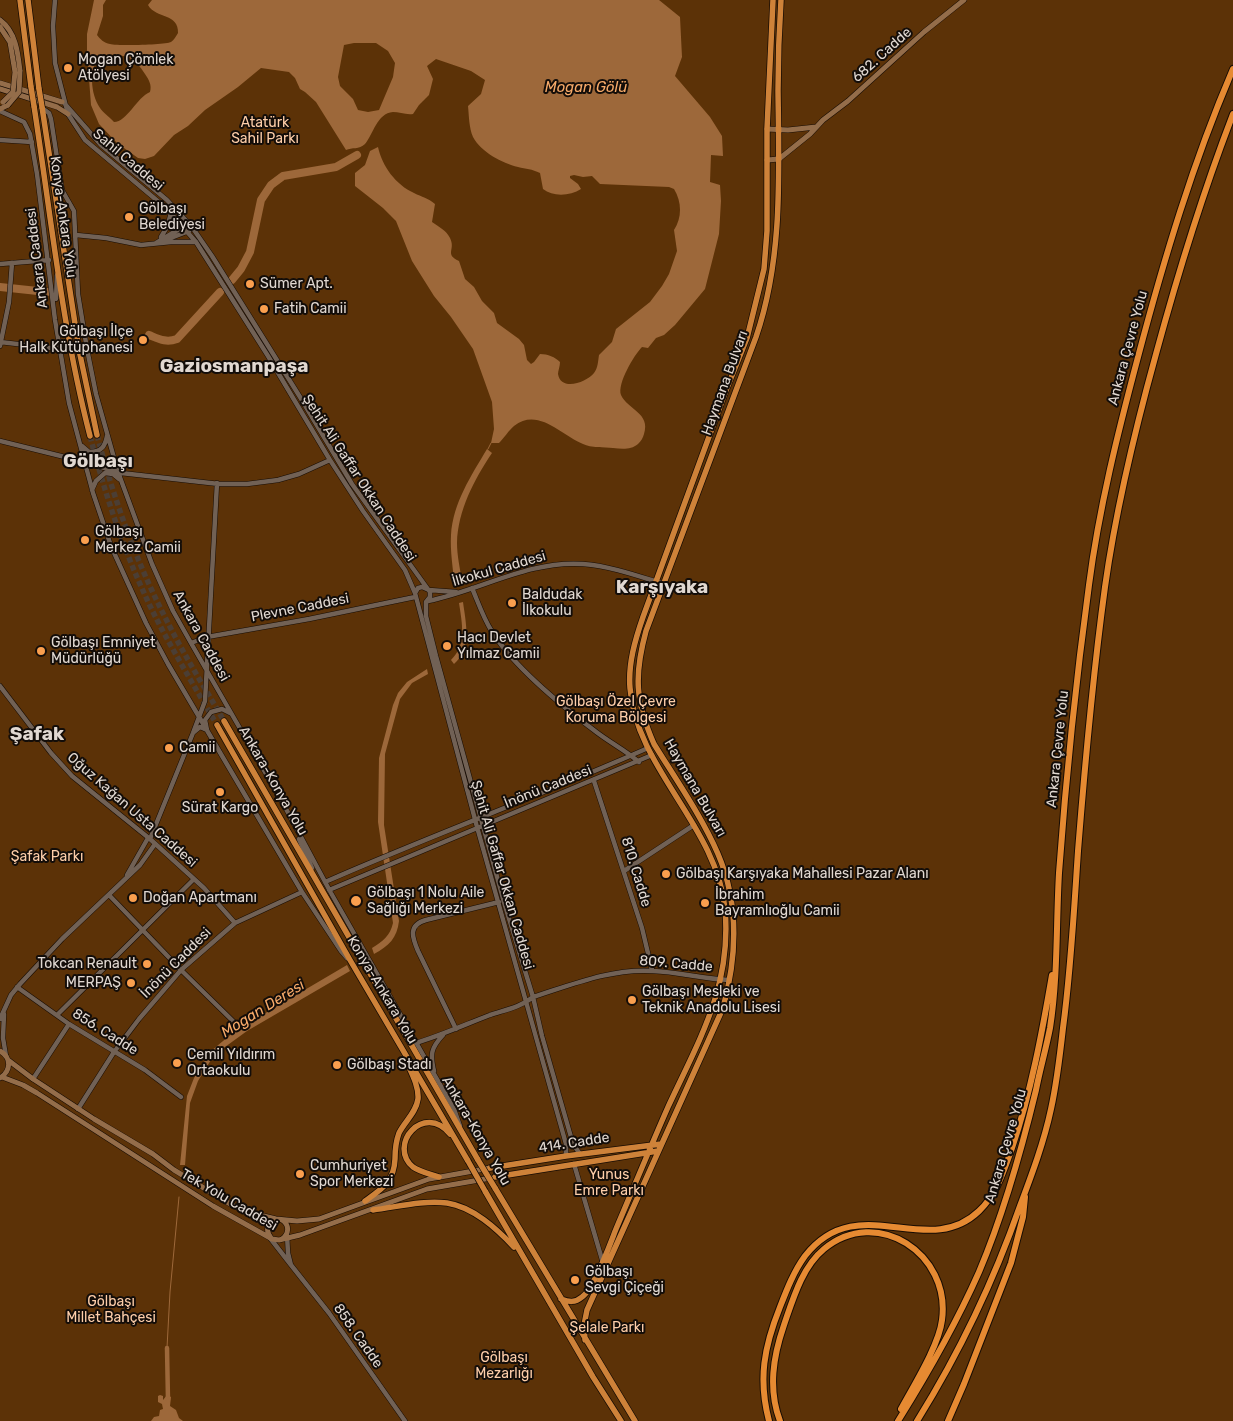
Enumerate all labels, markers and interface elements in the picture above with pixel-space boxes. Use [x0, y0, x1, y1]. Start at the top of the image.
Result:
street label: 682. Cadde [849, 24, 915, 86]
place label: Mogan Çömlek Atölyesi [78, 52, 173, 84]
marker: Mogan Çömlek Atölyesi [62, 62, 74, 74]
water label: Mogan Gölü [545, 79, 627, 97]
park label: Atatürk Sahil Parkı [231, 115, 299, 148]
street label: Sahil Caddesi [89, 126, 167, 194]
street label: Konya-Ankara Yolu [46, 155, 80, 279]
place label: Gölbaşı Belediyesi [139, 201, 205, 233]
street label: Ankara Caddesi [23, 207, 51, 309]
marker: Gölbaşı Belediyesi [123, 211, 135, 223]
place label: Sümer Apt. [260, 276, 333, 292]
marker: Sümer Apt. [244, 278, 256, 290]
street label: Ankara Çevre Yolu [1105, 289, 1151, 407]
place label: Fatih Camii [274, 301, 347, 317]
marker: Fatih Camii [258, 303, 270, 315]
place label: Gölbaşı İlçe Halk Kütüphanesi [19, 324, 133, 357]
street label: Haymana Bulvarı [698, 328, 752, 438]
marker: Gölbaşı İlçe Halk Kütüphanesi [137, 334, 149, 346]
district label: Gaziosmanpaşa [160, 356, 308, 378]
street label: Şehit Ali Gaffar Okkan Caddesi [299, 391, 419, 565]
district label: Gölbaşı [63, 451, 133, 473]
place label: Gölbaşı Merkez Camii [95, 524, 181, 556]
marker: Gölbaşı Merkez Camii [79, 534, 91, 546]
street label: İlkokul Caddesi [450, 548, 548, 590]
district label: Karşıyaka [616, 577, 708, 599]
place label: Baldudak İlkokulu [522, 587, 583, 620]
street label: Ankara Caddesi [169, 588, 233, 684]
street label: Plevne Caddesi [250, 590, 350, 626]
marker: Baldudak İlkokulu [506, 597, 518, 609]
place label: Hacı Devlet Yılmaz Camii [457, 630, 540, 662]
place label: Gölbaşı Emniyet Müdürlüğü [51, 635, 156, 668]
marker: Hacı Devlet Yılmaz Camii [441, 640, 453, 652]
marker: Gölbaşı Emniyet Müdürlüğü [35, 645, 47, 657]
street label: Ankara Çevre Yolu [1043, 689, 1073, 809]
park label: Gölbaşı Özel Çevre Koruma Bölgesi [556, 694, 676, 726]
district label: Şafak [10, 724, 64, 746]
street label: Ankara-Konya Yolu [235, 724, 311, 838]
street label: Haymana Bulvarı [660, 736, 730, 840]
place label: Camii [179, 740, 215, 756]
marker: Camii [163, 742, 175, 754]
street label: Oğuz Kağan Usta Caddesi [64, 749, 200, 871]
street label: İnönü Caddesi [502, 762, 594, 812]
street label: Şehit Ali Gaffar Okkan Caddesi [467, 779, 537, 971]
marker: Sürat Kargo [214, 786, 226, 798]
place label: Sürat Kargo [182, 800, 258, 816]
street label: 810. Cadde [617, 835, 655, 909]
park label: Şafak Parkı [11, 849, 83, 865]
place label: Gölbaşı Karşıyaka Mahallesi Pazar Alanı [676, 866, 929, 882]
marker: Gölbaşı Karşıyaka Mahallesi Pazar Alanı [660, 868, 672, 880]
place label: Gölbaşı 1 Nolu Aile Sağlığı Merkezi [367, 885, 484, 918]
place label: İbrahim Bayramlıoğlu Camii [715, 887, 840, 920]
place label: Doğan Apartmanı [143, 890, 257, 906]
marker: Doğan Apartmanı [127, 892, 139, 904]
marker: Gölbaşı 1 Nolu Aile Sağlığı Merkezi [349, 894, 363, 908]
marker: İbrahim Bayramlıoğlu Camii [699, 897, 711, 909]
street label: İnönü Caddesi [137, 924, 215, 1002]
street label: Konya-Ankara Yolu [343, 933, 421, 1047]
street label: 809. Cadde [639, 952, 713, 976]
place label: Tokcan Renault [38, 956, 137, 972]
marker: Tokcan Renault [141, 958, 153, 970]
place label: MERPAŞ [66, 975, 121, 991]
water label: Mogan Deresi [218, 976, 308, 1042]
marker: MERPAŞ [125, 977, 137, 989]
place label: Gölbaşı Mesleki ve Teknik Anadolu Lisesi [642, 984, 780, 1016]
marker: Gölbaşı Mesleki ve Teknik Anadolu Lisesi [626, 994, 638, 1006]
street label: 856. Cadde [69, 1005, 141, 1059]
place label: Cemil Yıldırım Ortaokulu [187, 1047, 275, 1080]
marker: Cemil Yıldırım Ortaokulu [171, 1057, 183, 1069]
place label: Gölbaşı Stadı [347, 1057, 432, 1073]
marker: Gölbaşı Stadı [331, 1059, 343, 1071]
street label: Ankara-Konya Yolu [438, 1074, 514, 1188]
street label: Ankara Çevre Yolu [982, 1087, 1030, 1205]
street label: 414. Cadde [537, 1129, 611, 1157]
place label: Cumhuriyet Spor Merkezi [310, 1158, 393, 1190]
street label: Tek Yolu Caddesi [178, 1166, 280, 1234]
park label: Yunus Emre Parkı [574, 1167, 644, 1200]
marker: Cumhuriyet Spor Merkezi [294, 1168, 306, 1180]
place label: Gölbaşı Sevgi Çiçeği [585, 1264, 664, 1296]
marker: Gölbaşı Sevgi Çiçeği [569, 1274, 581, 1286]
park label: Gölbaşı Millet Bahçesi [66, 1294, 156, 1326]
street label: 858. Cadde [330, 1301, 386, 1371]
park label: Şelale Parkı [570, 1320, 644, 1336]
park label: Gölbaşı Mezarlığı [475, 1350, 533, 1382]

